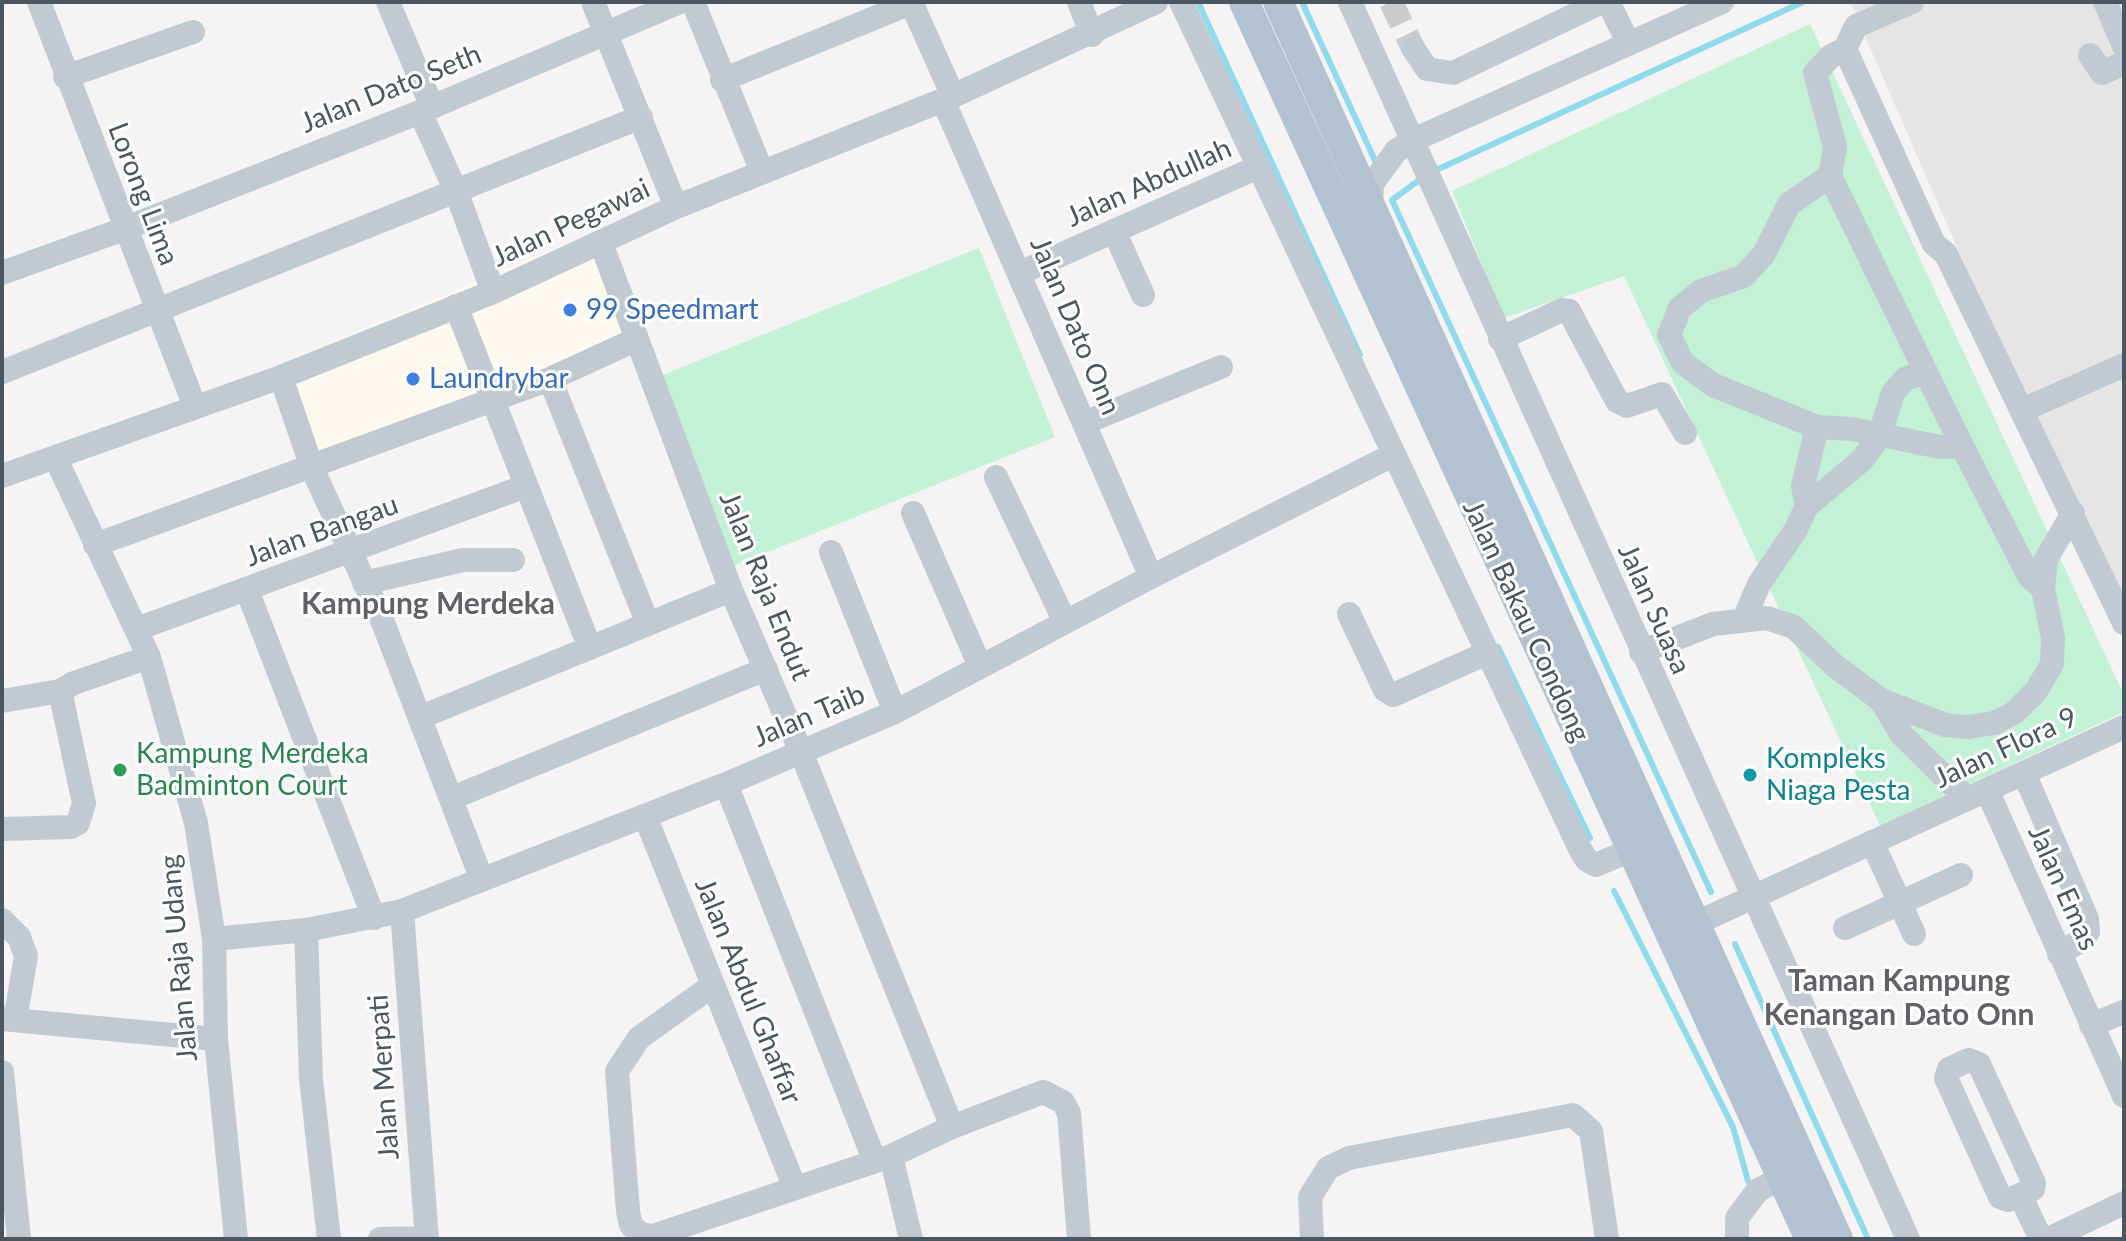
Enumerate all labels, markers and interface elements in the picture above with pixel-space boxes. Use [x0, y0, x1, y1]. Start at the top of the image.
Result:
street label: Jalan Dato Seth [296, 38, 486, 140]
street label: Lorong Lima [100, 118, 186, 270]
street label: Jalan Abdullah [1061, 132, 1237, 234]
street label: Jalan Pegawai [487, 172, 655, 274]
street label: Jalan Dato Onn [1023, 232, 1127, 420]
place label: 99 Speedmart [586, 293, 759, 327]
marker: 99 Speedmart [561, 301, 579, 319]
place label: Laundrybar [429, 362, 569, 396]
marker: Laundrybar [404, 370, 422, 388]
street label: Jalan Raja Endut [712, 487, 818, 685]
street label: Jalan Bangau [241, 488, 403, 574]
street label: Jalan Bakau Condong [1455, 495, 1597, 747]
street label: Jalan Suasa [1610, 539, 1698, 679]
district label: Kampung Merdeka [301, 586, 555, 622]
street label: Jalan Taib [748, 677, 870, 755]
street label: Jalan Flora 9 [1929, 700, 2083, 796]
place label: Kampung Merdeka Badminton Court [136, 737, 369, 803]
place label: Kompleks Niaga Pesta [1766, 742, 1910, 808]
marker: Kampung Merdeka Badminton Court [111, 761, 129, 779]
marker: Kompleks Niaga Pesta [1741, 766, 1759, 784]
street label: Jalan Emas [2021, 820, 2105, 956]
street label: Jalan Raja Udang [153, 853, 205, 1063]
street label: Jalan Abdul Ghaffar [687, 873, 809, 1109]
district label: Taman Kampung Kenangan Dato Onn [1764, 963, 2034, 1034]
street label: Jalan Merpati [361, 993, 407, 1161]

